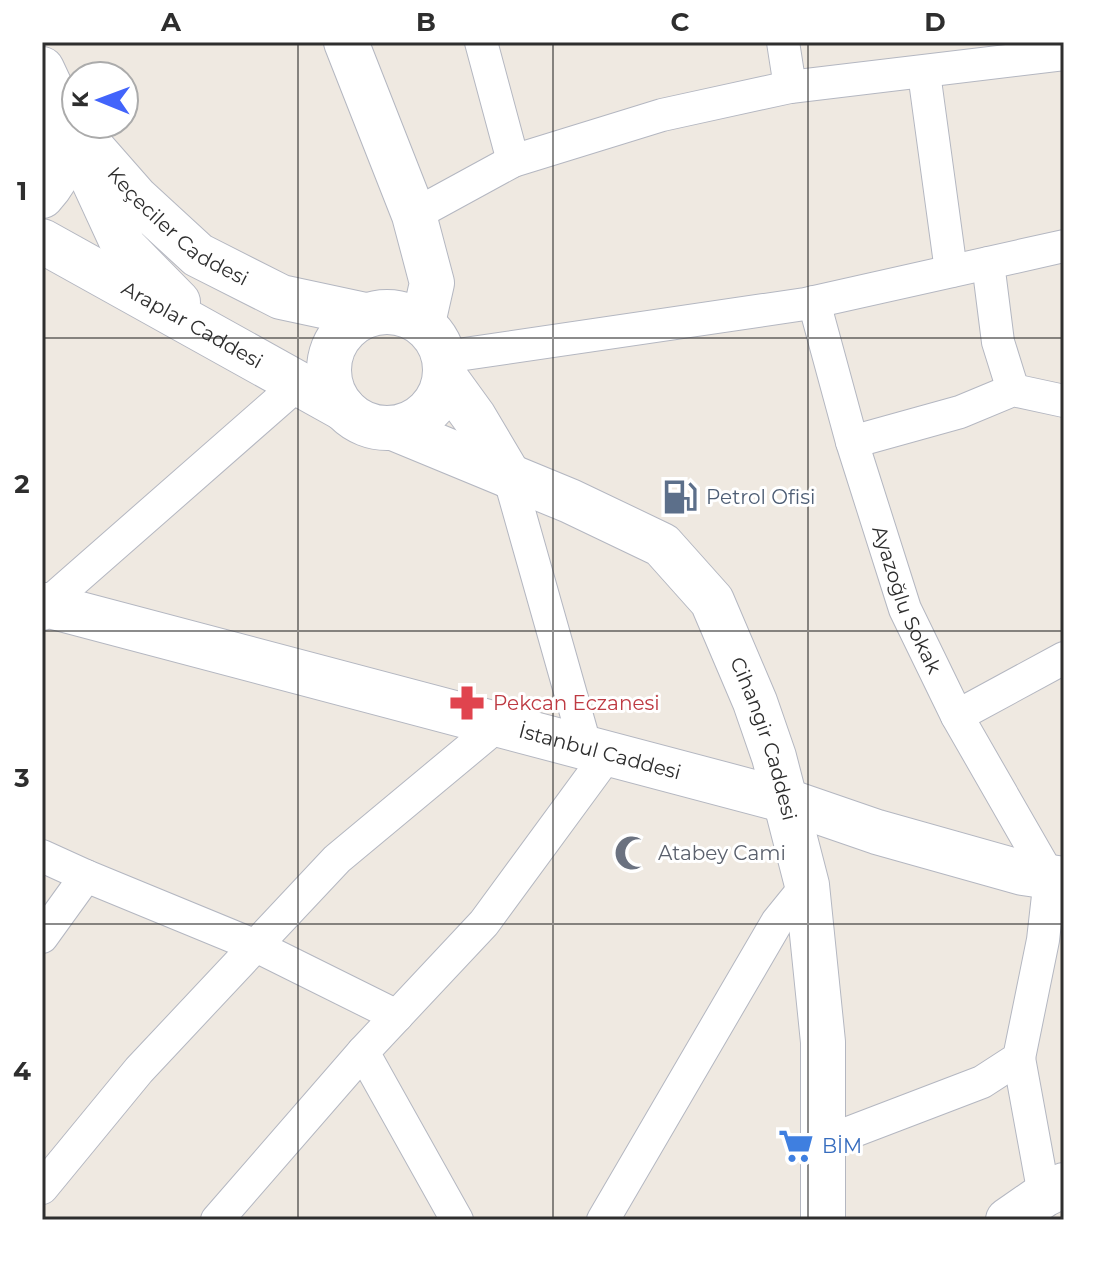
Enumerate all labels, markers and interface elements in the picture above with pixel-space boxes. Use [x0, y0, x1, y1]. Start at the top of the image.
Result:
text: A [160, 6, 182, 38]
text: B [416, 6, 436, 38]
text: C [671, 6, 690, 38]
text: D [924, 6, 946, 38]
north arrow [60, 60, 140, 140]
text: K [67, 91, 94, 108]
street label: Keçeciler Caddesi [102, 162, 253, 291]
text: 1 [17, 175, 27, 207]
street label: Araplar Caddesi [118, 276, 267, 373]
text: 2 [14, 468, 30, 500]
fuel station icon: Petrol Ofisi [661, 478, 699, 516]
place label: Petrol Ofisi [706, 485, 815, 509]
street label: Ayazoğlu Sokak [867, 523, 946, 677]
street label: Cihangir Caddesi [725, 653, 802, 823]
pharmacy icon: Pekcan Eczanesi [448, 684, 486, 722]
place label: Pekcan Eczanesi [493, 691, 660, 715]
street label: İstanbul Caddesi [516, 719, 684, 784]
text: 3 [13, 762, 30, 794]
mosque icon: Atabey Cami [613, 834, 651, 872]
place label: Atabey Cami [658, 841, 786, 865]
text: 4 [13, 1055, 31, 1087]
supermarket icon: BİM [777, 1127, 815, 1165]
place label: BİM [822, 1134, 862, 1158]

